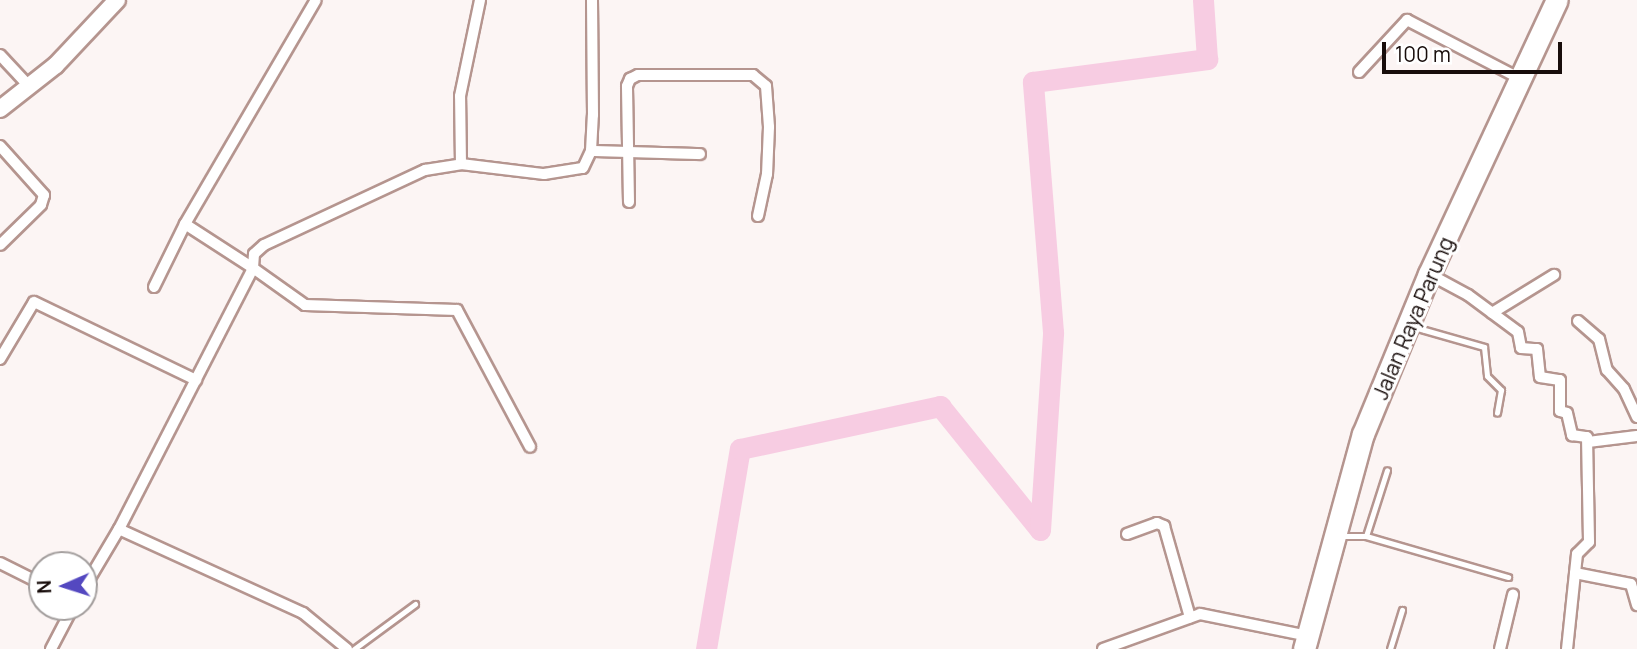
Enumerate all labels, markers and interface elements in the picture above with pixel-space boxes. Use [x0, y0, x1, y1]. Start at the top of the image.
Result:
scale bar [1385, 28, 1565, 72]
text: 100 m [1395, 40, 1451, 68]
street label: Jalan Raya Parung [1367, 233, 1459, 403]
north arrow [28, 551, 98, 621]
text: N [31, 579, 57, 594]

